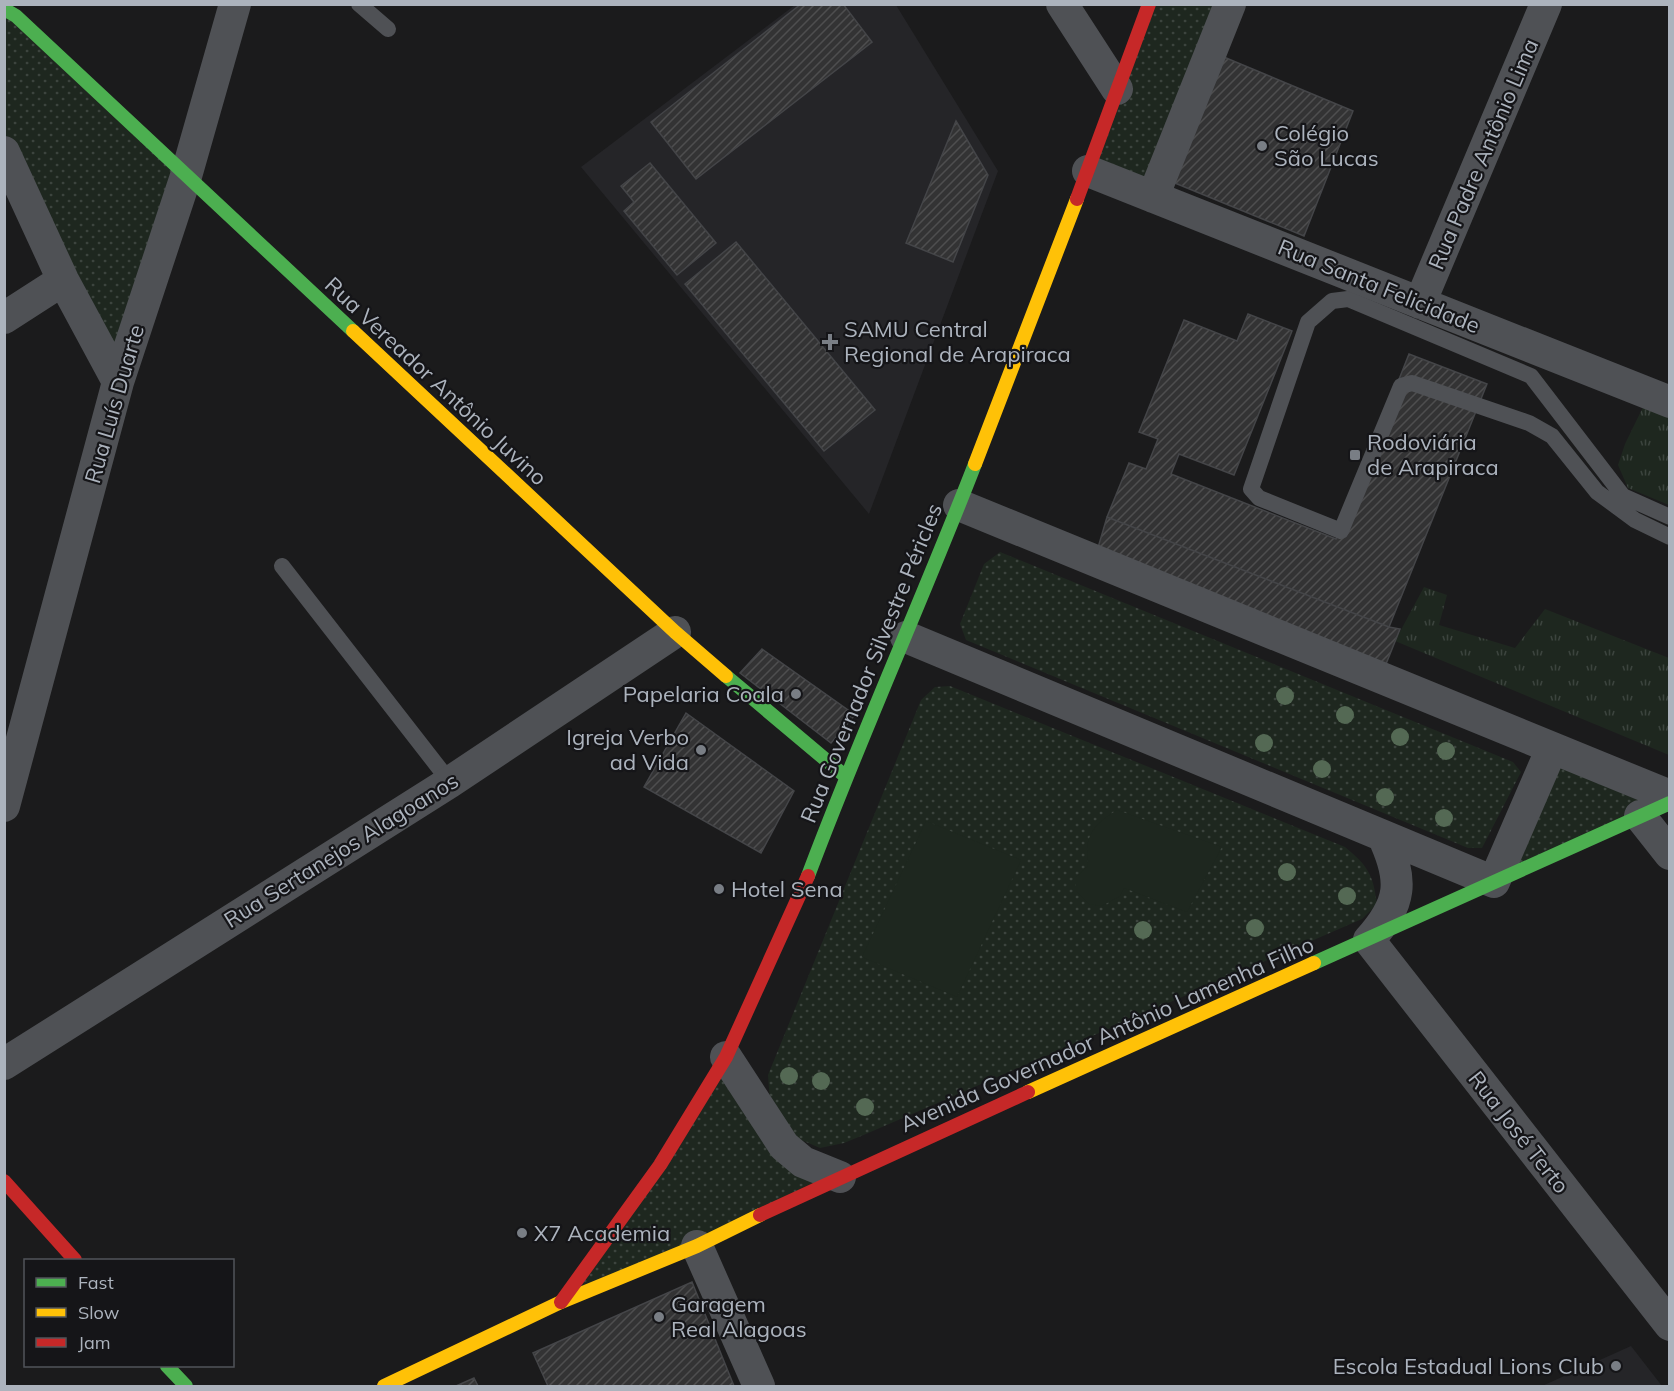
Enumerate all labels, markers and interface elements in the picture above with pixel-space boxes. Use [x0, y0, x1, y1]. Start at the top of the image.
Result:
street label: Rua Padre Antônio Lima [1422, 34, 1544, 274]
place label: Colégio São Lucas [1274, 119, 1379, 172]
marker: Colégio São Lucas [1255, 139, 1269, 153]
street label: Rua Santa Felicidade [1274, 233, 1484, 339]
street label: Rua Vereador Antônio Juvino [319, 271, 553, 491]
place label: SAMU Central Regional de Arapiraca [844, 315, 1071, 368]
street label: Rua Luís Duarte [78, 321, 150, 487]
marker: SAMU Central Regional de Arapiraca [821, 333, 839, 351]
place label: Rodoviária de Arapiraca [1367, 428, 1499, 481]
marker: Rodoviária de Arapiraca [1348, 448, 1362, 462]
street label: Rua Governador Silvestre Péricles [794, 499, 948, 827]
place label: Papelaria Coala [623, 680, 784, 708]
marker: Papelaria Coala [789, 687, 803, 701]
place label: Igreja Verbo ad Vida [566, 723, 689, 776]
marker: Igreja Verbo ad Vida [694, 743, 708, 757]
street label: Rua Sertanejos Alagoanos [219, 766, 463, 934]
place label: Hotel Sena [731, 875, 843, 903]
marker: Hotel Sena [712, 882, 726, 896]
street label: Avenida Governador Antônio Lamenha Filho [896, 930, 1318, 1138]
street label: Rua José Terto [1463, 1065, 1575, 1199]
place label: X7 Academia [534, 1219, 670, 1247]
marker: X7 Academia [515, 1226, 529, 1240]
legend [24, 1259, 234, 1367]
text: Fast [78, 1271, 114, 1294]
place label: Garagem Real Alagoas [671, 1290, 807, 1343]
text: Slow [78, 1301, 120, 1324]
marker: Garagem Real Alagoas [652, 1310, 666, 1324]
text: Jam [78, 1331, 111, 1354]
place label: Escola Estadual Lions Club [1333, 1352, 1604, 1380]
marker: Escola Estadual Lions Club [1609, 1359, 1623, 1373]

